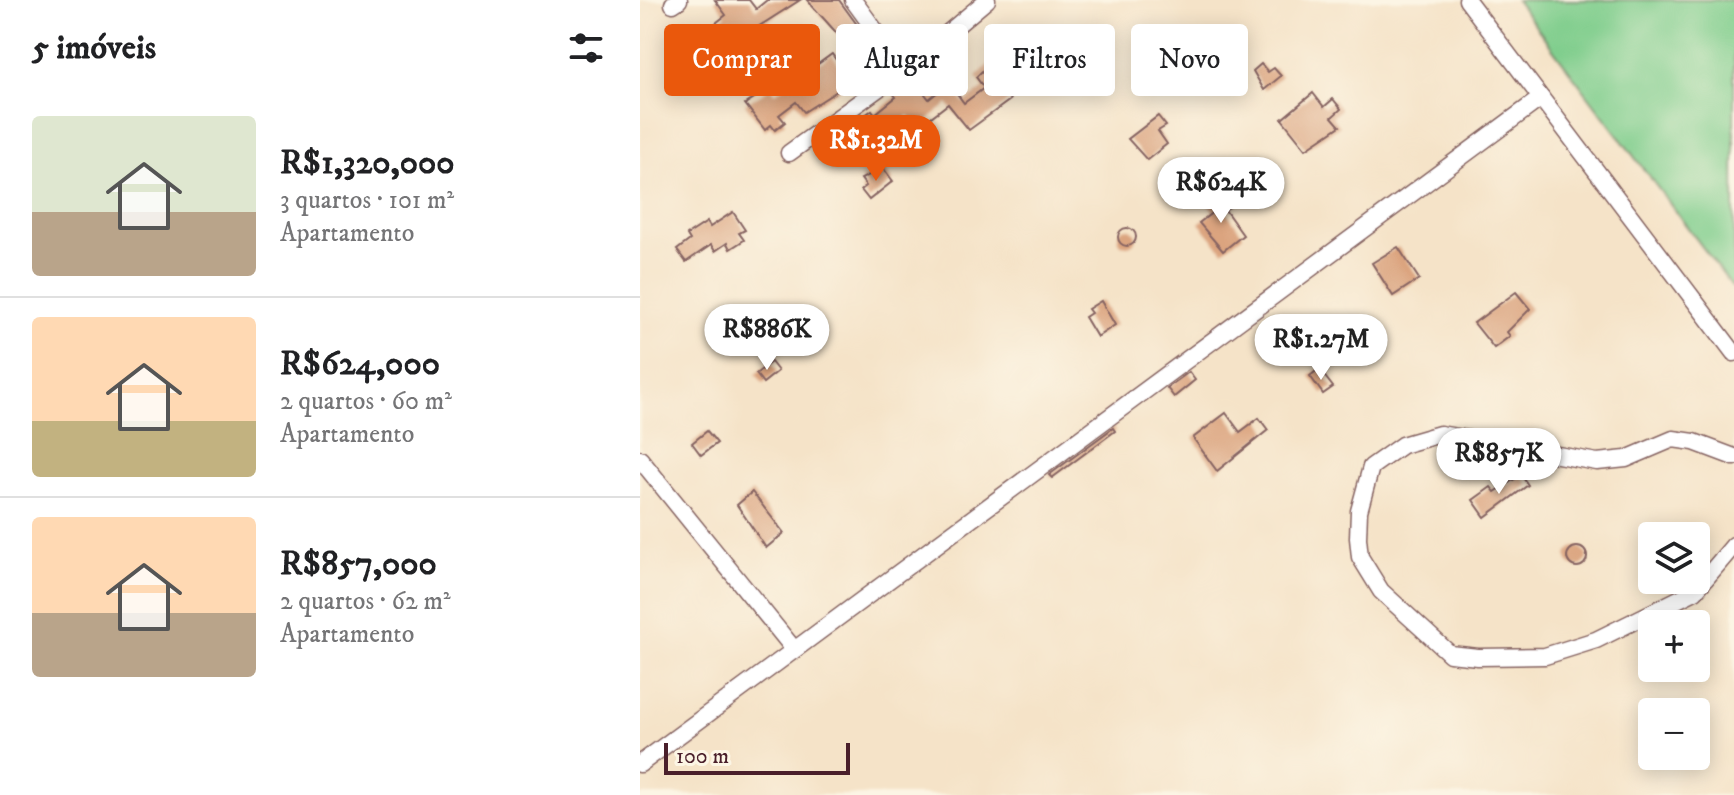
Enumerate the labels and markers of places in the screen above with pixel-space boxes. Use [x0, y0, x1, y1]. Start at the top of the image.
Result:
pin: R$1.32M [802, 115, 950, 183]
pin: R$624K [1156, 157, 1286, 225]
pin: R$886K [702, 304, 832, 372]
pin: R$1.27M [1247, 314, 1395, 382]
pin: R$857K [1434, 428, 1564, 496]

